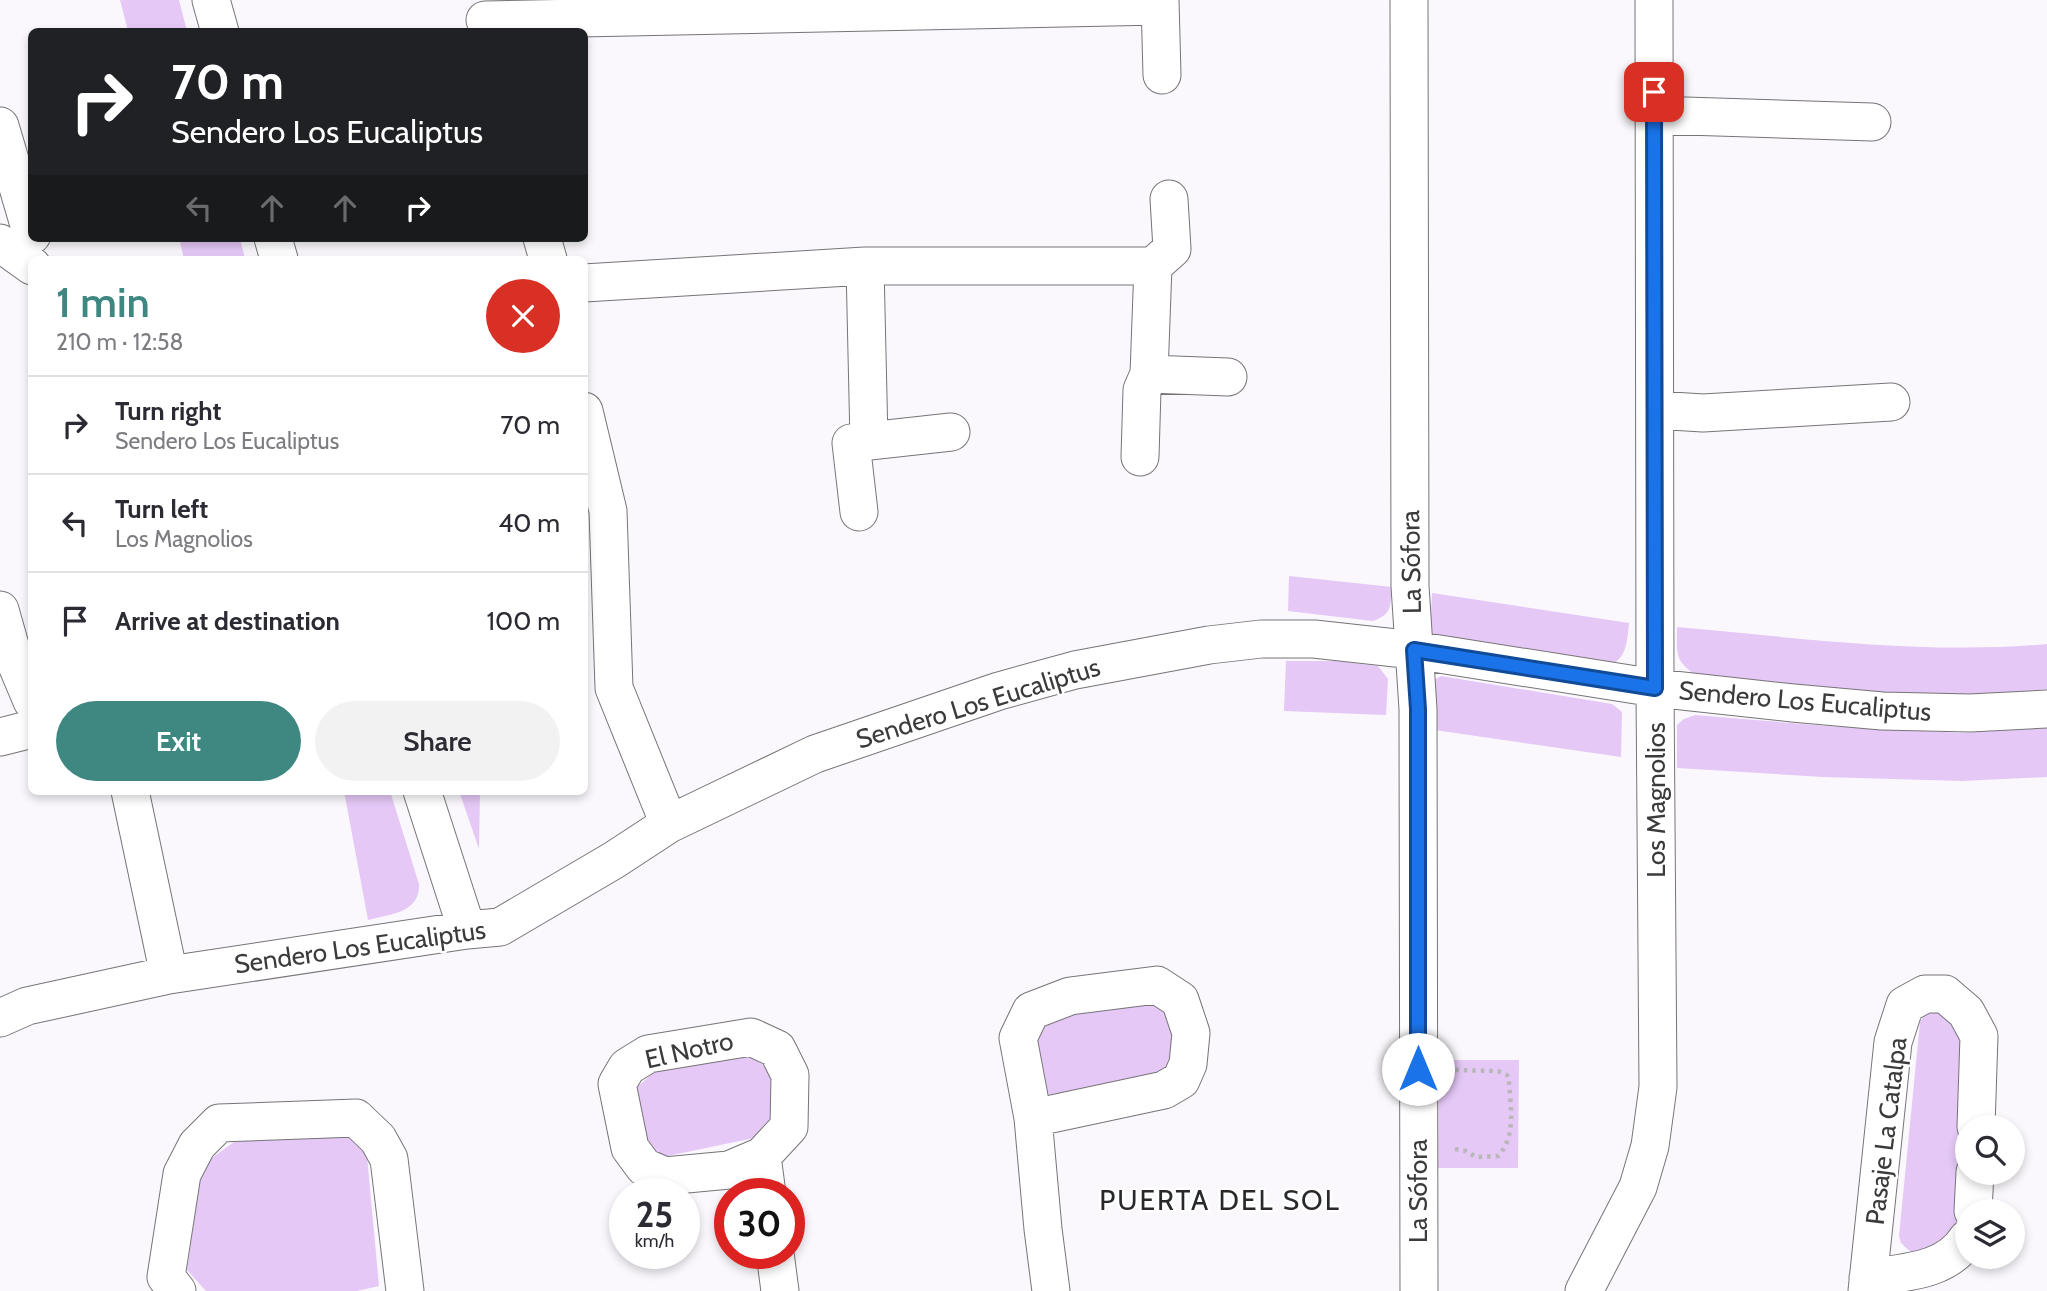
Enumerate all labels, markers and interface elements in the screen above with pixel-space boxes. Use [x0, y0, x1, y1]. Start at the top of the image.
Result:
text: 70 m [171, 52, 284, 111]
icon: right [56, 56, 147, 147]
pin [1624, 62, 1684, 122]
icon: arrive [1635, 73, 1673, 111]
text: Sendero Los Eucaliptus [171, 112, 483, 151]
icon: left [180, 189, 218, 227]
icon: ahead [253, 189, 291, 227]
icon: ahead [326, 189, 364, 227]
icon: right [399, 189, 437, 227]
text: 1 min [56, 276, 150, 328]
button: close [486, 279, 560, 353]
text: 210 m · 12:58 [56, 328, 184, 356]
text: Turn right [115, 395, 221, 427]
icon: right [56, 406, 94, 444]
text: 70 m [500, 409, 560, 441]
text: Sendero Los Eucaliptus [115, 427, 339, 455]
text: Turn left [115, 493, 208, 525]
icon: left [56, 504, 94, 542]
text: 40 m [498, 507, 560, 539]
street label: La Sófora [1394, 509, 1428, 614]
text: Los Magnolios [115, 525, 253, 553]
icon: arrive [56, 602, 94, 640]
text: Arrive at destination [115, 605, 340, 637]
text: 100 m [487, 605, 560, 637]
street label: Sendero Los Eucaliptus [852, 651, 1104, 755]
street label: Sendero Los Eucaliptus [1677, 674, 1933, 728]
button: Exit [56, 701, 301, 781]
button: Share [315, 701, 560, 781]
street label: Los Magnolios [1640, 722, 1672, 878]
street label: Sendero Los Eucaliptus [232, 913, 488, 980]
street label: El Notro [642, 1024, 736, 1076]
position arrow [1381, 1032, 1455, 1106]
street label: Pasaje La Catalpa [1859, 1035, 1913, 1227]
map controls [1955, 1115, 2025, 1269]
button: search [1955, 1115, 2025, 1185]
street label: La Sófora [1402, 1139, 1434, 1243]
speed limit sign: 30 [714, 1178, 805, 1269]
district label: PUERTA DEL SOL [1099, 1183, 1341, 1217]
text: 25 [636, 1193, 673, 1236]
button: layers [1955, 1199, 2025, 1269]
text: km/h [635, 1230, 674, 1252]

